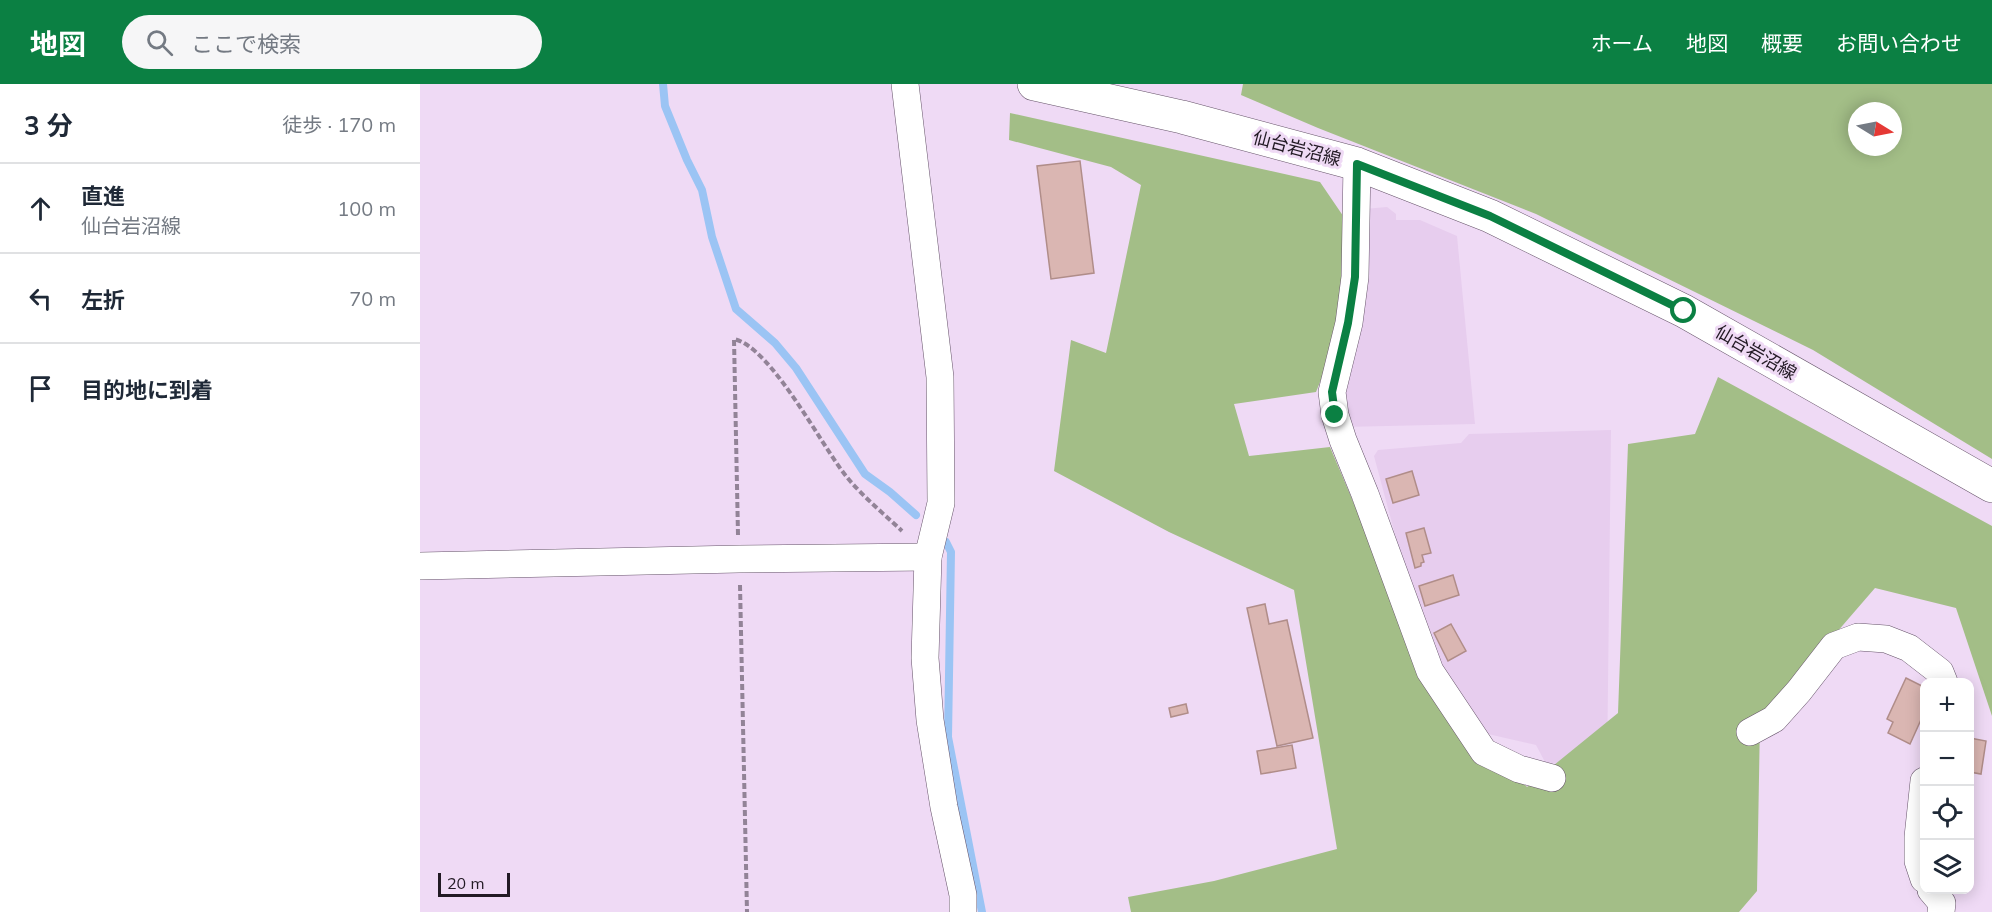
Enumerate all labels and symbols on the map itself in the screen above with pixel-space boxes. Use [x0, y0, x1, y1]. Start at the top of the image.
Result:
north arrow [1848, 102, 1902, 156]
street label: 仙台岩沼線 [1251, 125, 1343, 171]
route start [1670, 297, 1696, 323]
street label: 仙台岩沼線 [1711, 320, 1801, 384]
route end [1321, 401, 1347, 427]
scale bar [438, 870, 510, 898]

